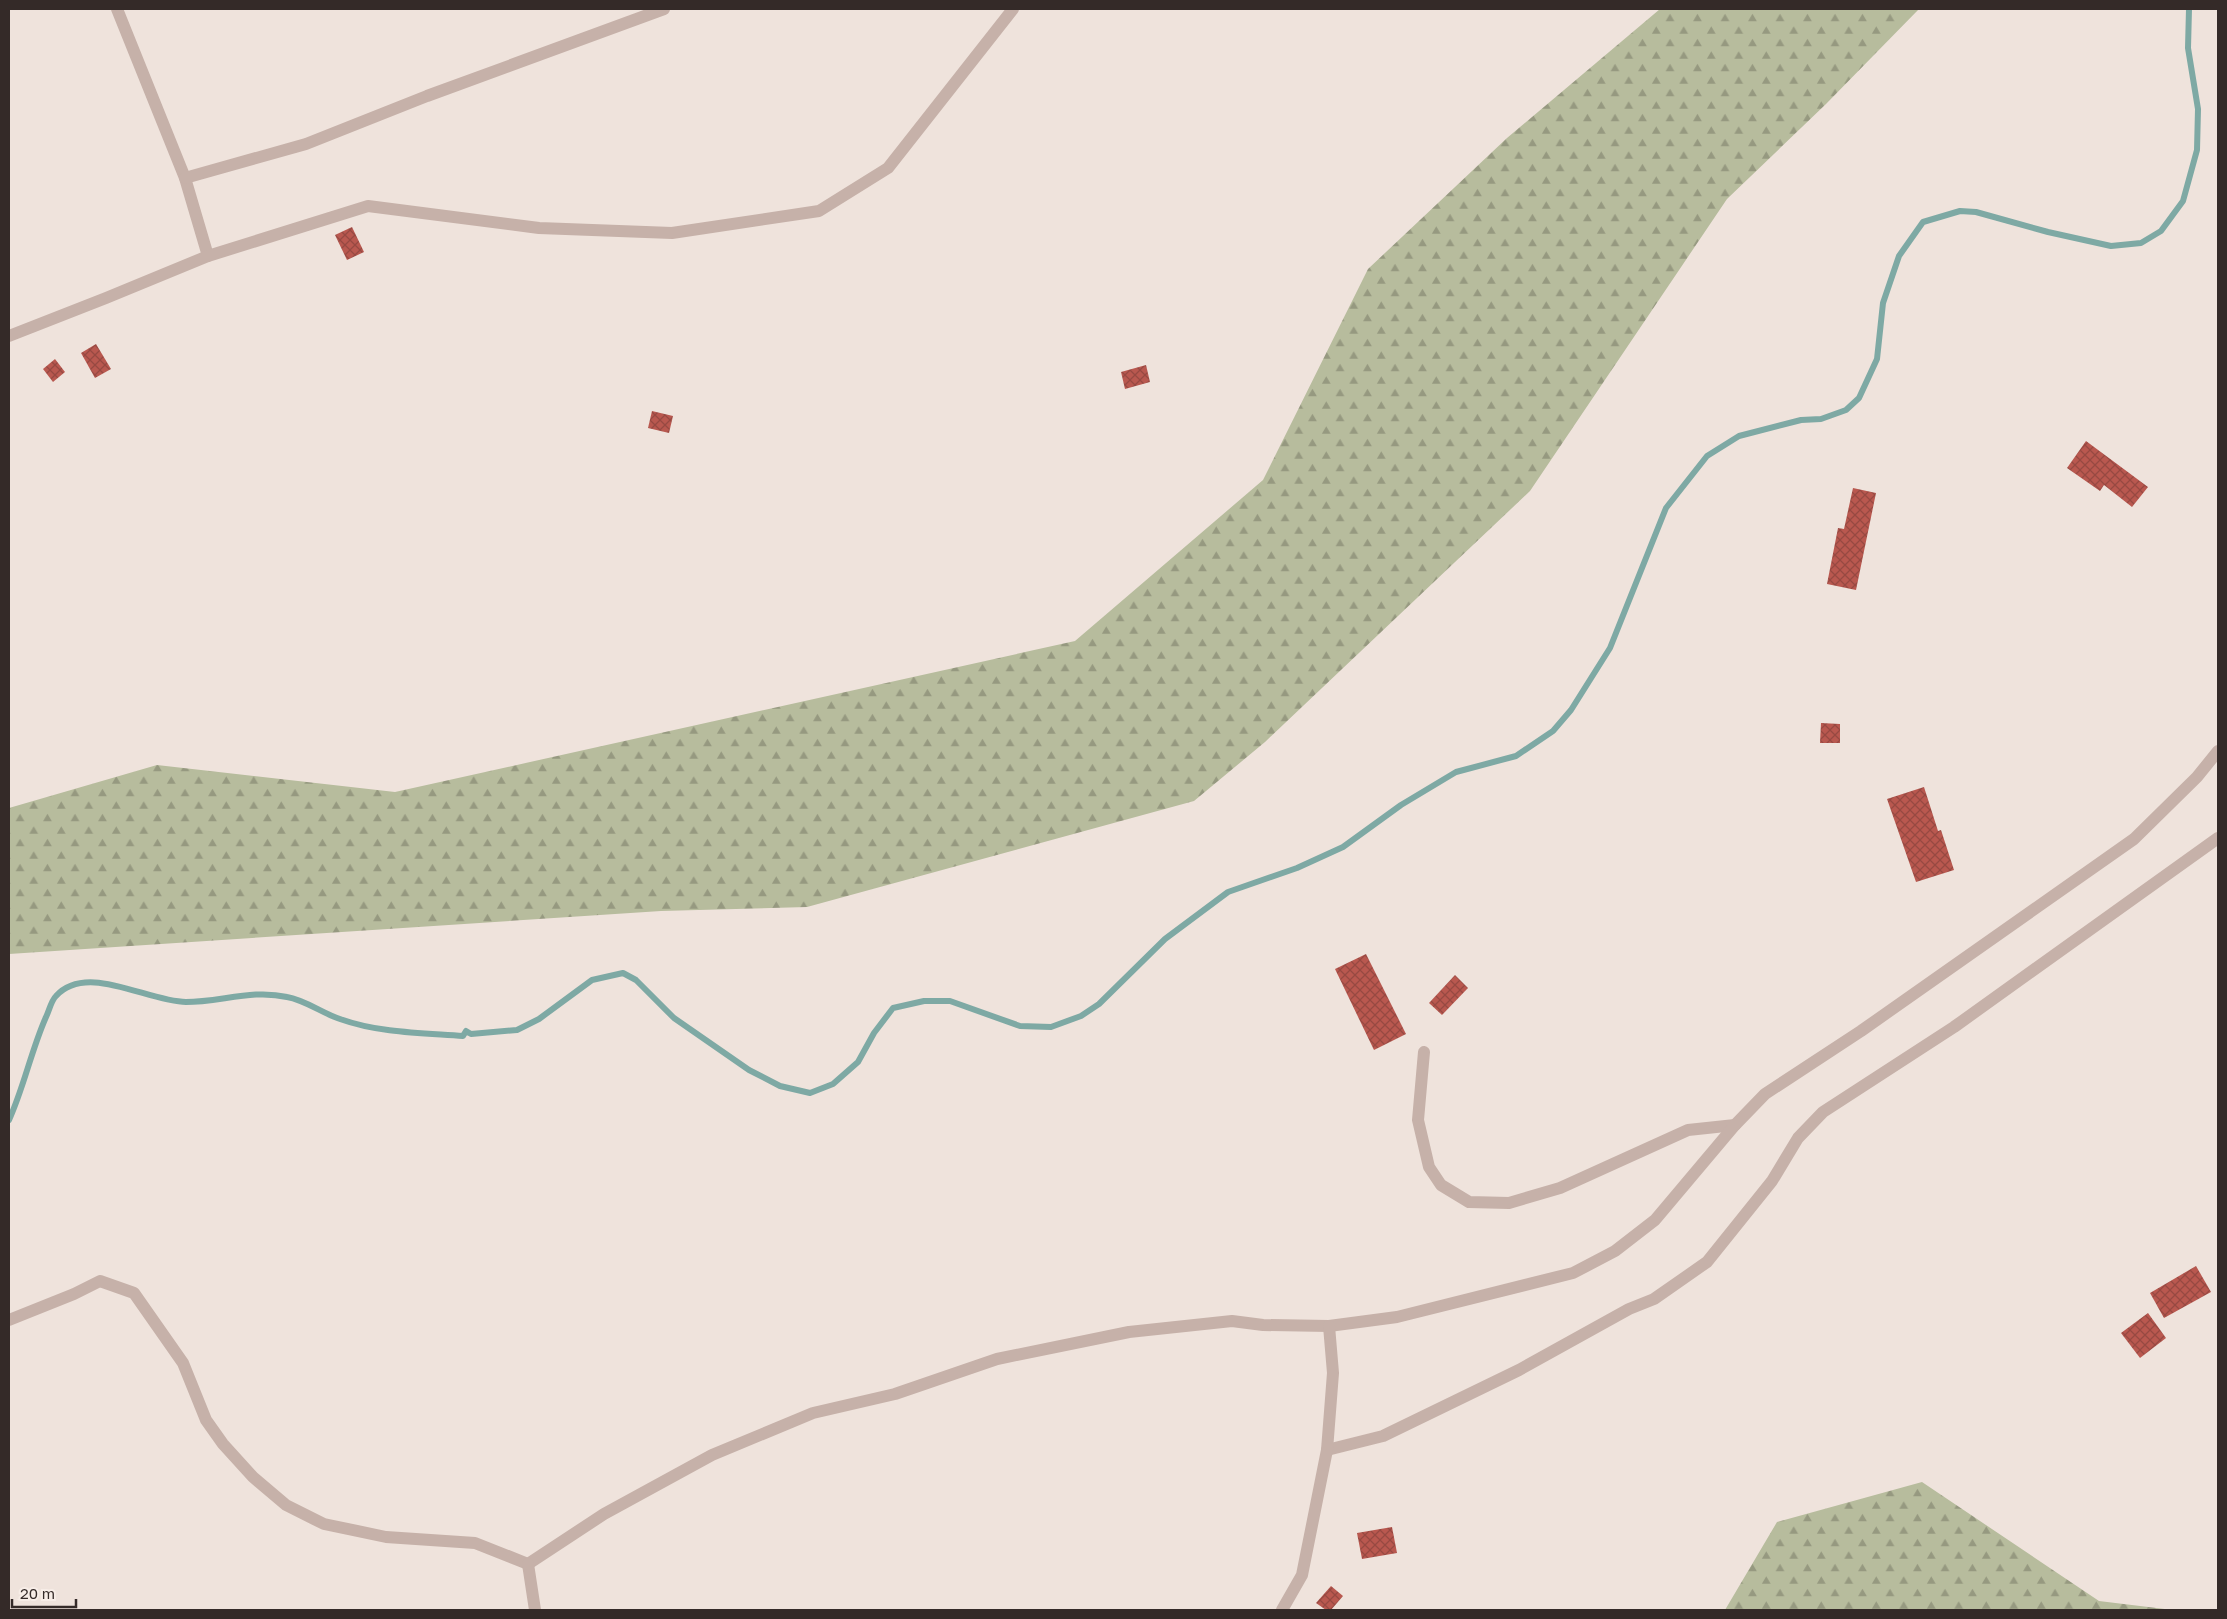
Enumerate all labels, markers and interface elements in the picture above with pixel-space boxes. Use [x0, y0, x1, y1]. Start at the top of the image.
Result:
scale bar [12, 1576, 76, 1608]
text: 20 m [20, 1584, 55, 1602]

